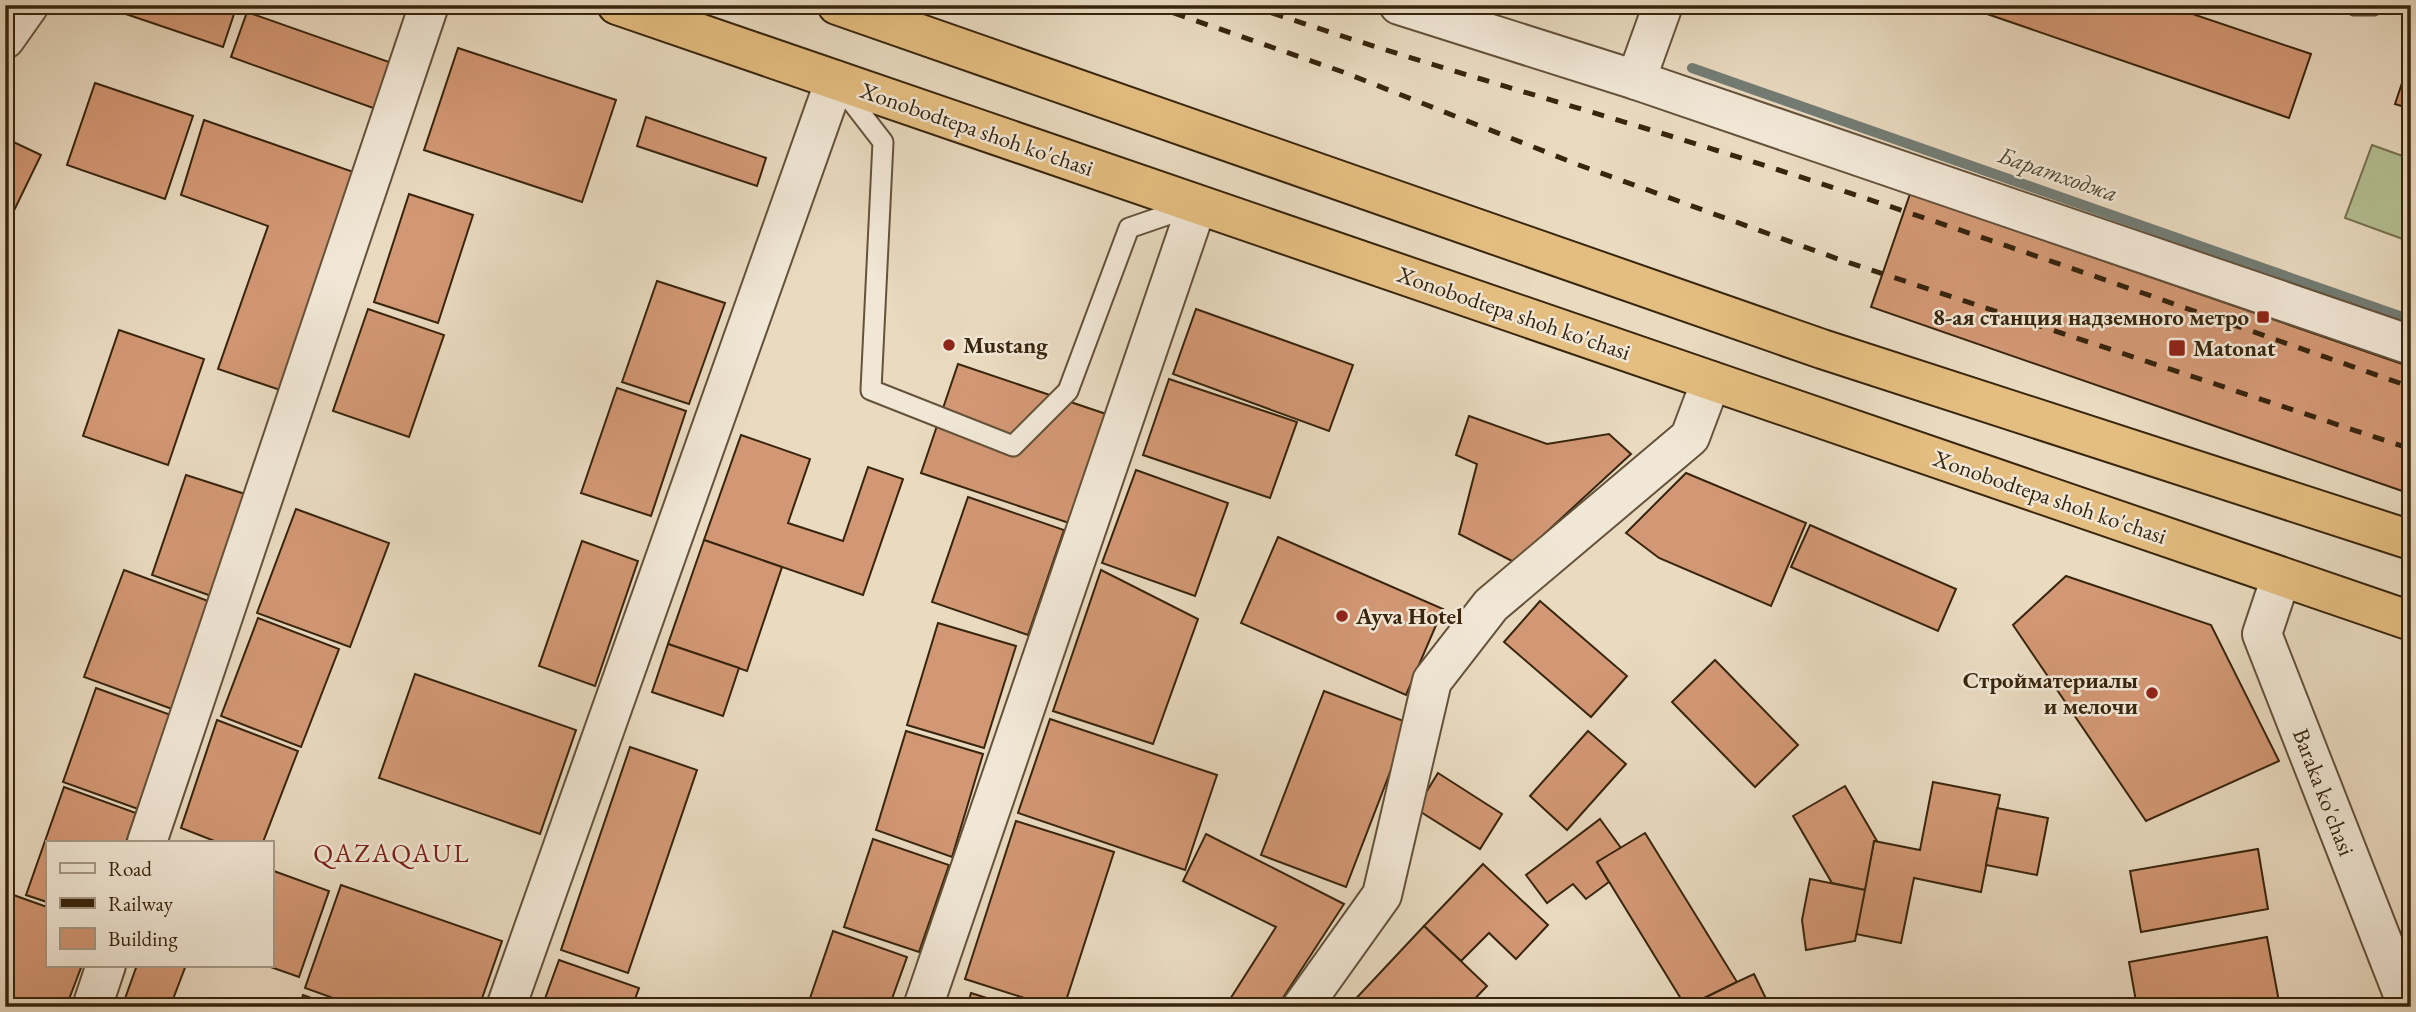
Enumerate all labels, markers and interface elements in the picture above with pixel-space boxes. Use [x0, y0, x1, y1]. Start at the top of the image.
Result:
street label: Xonobodtepa shoh ko'chasi [856, 75, 1098, 183]
water label: Баратходжа [1994, 138, 2122, 208]
street label: Xonobodtepa shoh ko'chasi [1393, 259, 1635, 367]
place label: 8-ая станция надземного метро [1933, 302, 2249, 332]
marker: 8-ая станция надземного метро [2255, 309, 2271, 325]
place label: Mustang [963, 330, 1048, 360]
place label: Matonat [2193, 333, 2276, 363]
marker: Mustang [941, 337, 957, 353]
marker: Matonat [2167, 338, 2187, 358]
street label: Xonobodtepa shoh ko'chasi [1929, 443, 2171, 551]
place label: Ayva Hotel [1355, 601, 1463, 631]
marker: Ayva Hotel [1334, 608, 1350, 624]
place label: Стройматериалы и мелочи [1963, 665, 2138, 721]
marker: Стройматериалы и мелочи [2144, 685, 2160, 701]
street label: Baraka ko'chasi [2286, 724, 2362, 860]
district label: QAZAQAUL [313, 836, 471, 870]
legend [46, 841, 273, 967]
text: Road [108, 855, 152, 882]
text: Railway [108, 890, 174, 917]
text: Building [108, 925, 178, 952]

